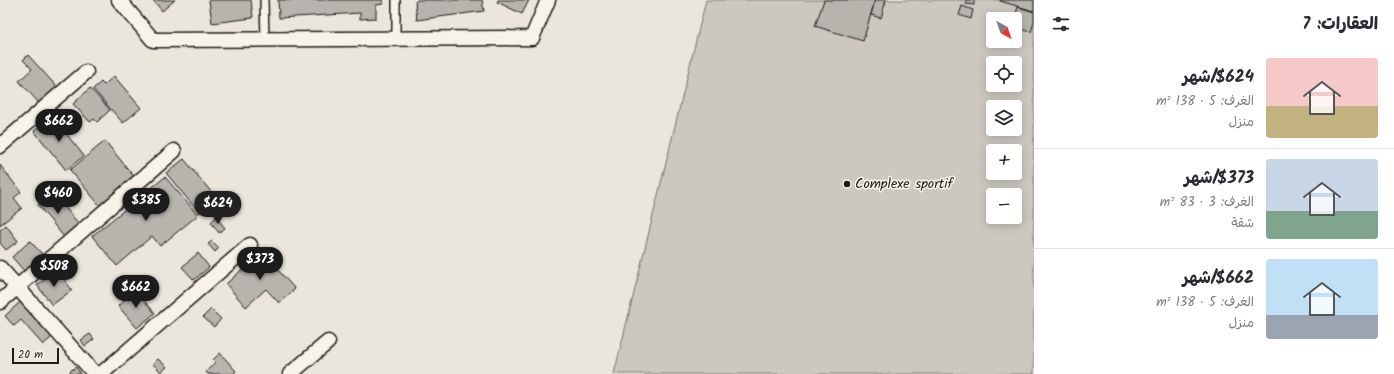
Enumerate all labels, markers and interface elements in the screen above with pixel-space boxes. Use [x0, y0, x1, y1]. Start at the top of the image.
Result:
text: العقارات: 7 [1302, 11, 1378, 38]
north arrow [986, 12, 1022, 48]
map controls [986, 12, 1022, 224]
icon: filters [1050, 13, 1072, 35]
button: locate [986, 56, 1022, 92]
text: $624/شهر [1182, 64, 1254, 91]
icon: home [1298, 74, 1346, 122]
text: الغرف: 5 · 138 m² [1156, 91, 1254, 112]
button: layers [986, 100, 1022, 136]
pin: $662 [35, 109, 83, 143]
text: $662 [44, 111, 74, 132]
text: منزل [1228, 112, 1254, 133]
button: + [986, 144, 1022, 180]
text: $373/شهر [1184, 165, 1254, 192]
place label: Complexe sportif [855, 173, 955, 195]
icon: home [1298, 175, 1346, 223]
marker: Complexe sportif [842, 179, 852, 189]
pin: $460 [34, 181, 82, 215]
text: $460 [44, 183, 72, 204]
pin: $385 [122, 188, 170, 222]
button: − [986, 188, 1022, 224]
text: $385 [131, 190, 161, 211]
pin: $624 [194, 191, 242, 225]
text: الغرف: 3 · 83 m² [1160, 192, 1254, 213]
text: $624 [203, 193, 233, 214]
text: شقة [1231, 213, 1254, 234]
pin: $373 [236, 247, 284, 281]
text: $373 [246, 249, 274, 270]
pin: $508 [30, 254, 78, 288]
text: $508 [40, 256, 68, 277]
text: $662/شهر [1183, 265, 1254, 292]
pin: $662 [112, 275, 160, 309]
icon: home [1298, 275, 1346, 323]
text: $662 [121, 277, 151, 298]
text: الغرف: 5 · 138 m² [1156, 292, 1254, 313]
text: منزل [1228, 313, 1254, 334]
scale bar [12, 346, 59, 365]
text: 20 m [18, 346, 43, 364]

